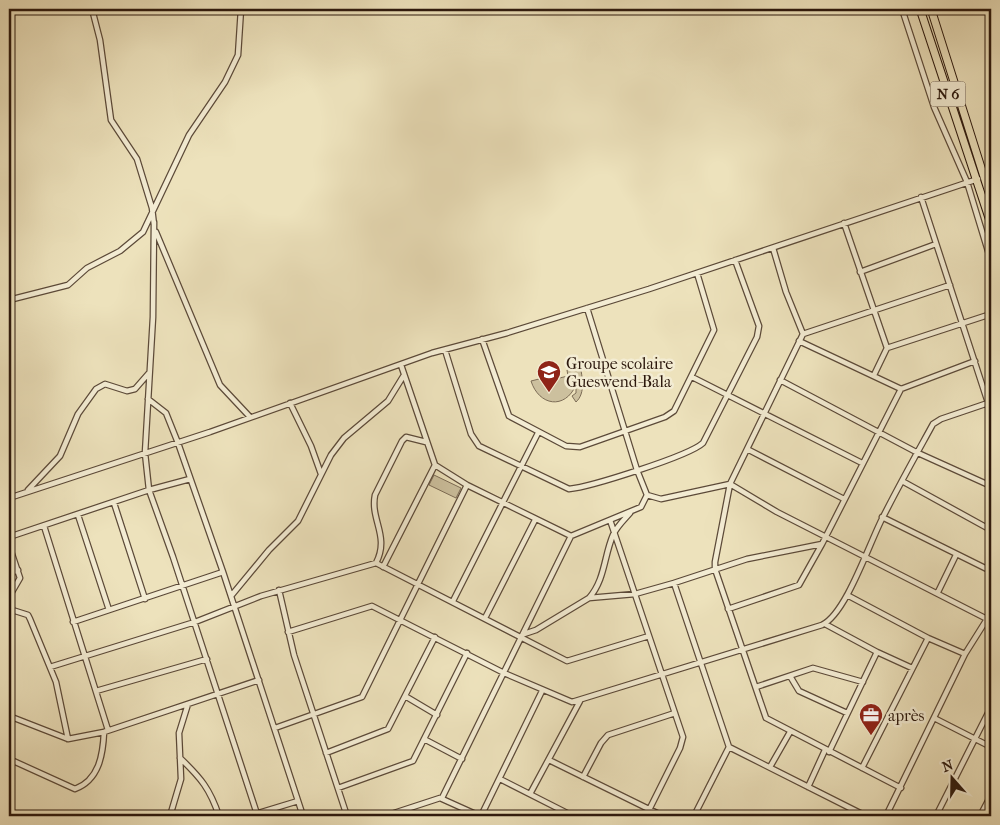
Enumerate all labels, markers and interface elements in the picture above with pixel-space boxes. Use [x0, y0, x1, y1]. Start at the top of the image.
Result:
road number: N 6 [930, 82, 966, 106]
place label: Groupe scolaire Gueswend-Bala [566, 354, 673, 391]
school or university icon: Groupe scolaire Gueswend-Bala [536, 359, 562, 393]
office icon: après [858, 702, 884, 736]
place label: après [888, 706, 925, 725]
north arrow [928, 752, 978, 802]
text: N [940, 756, 956, 776]

